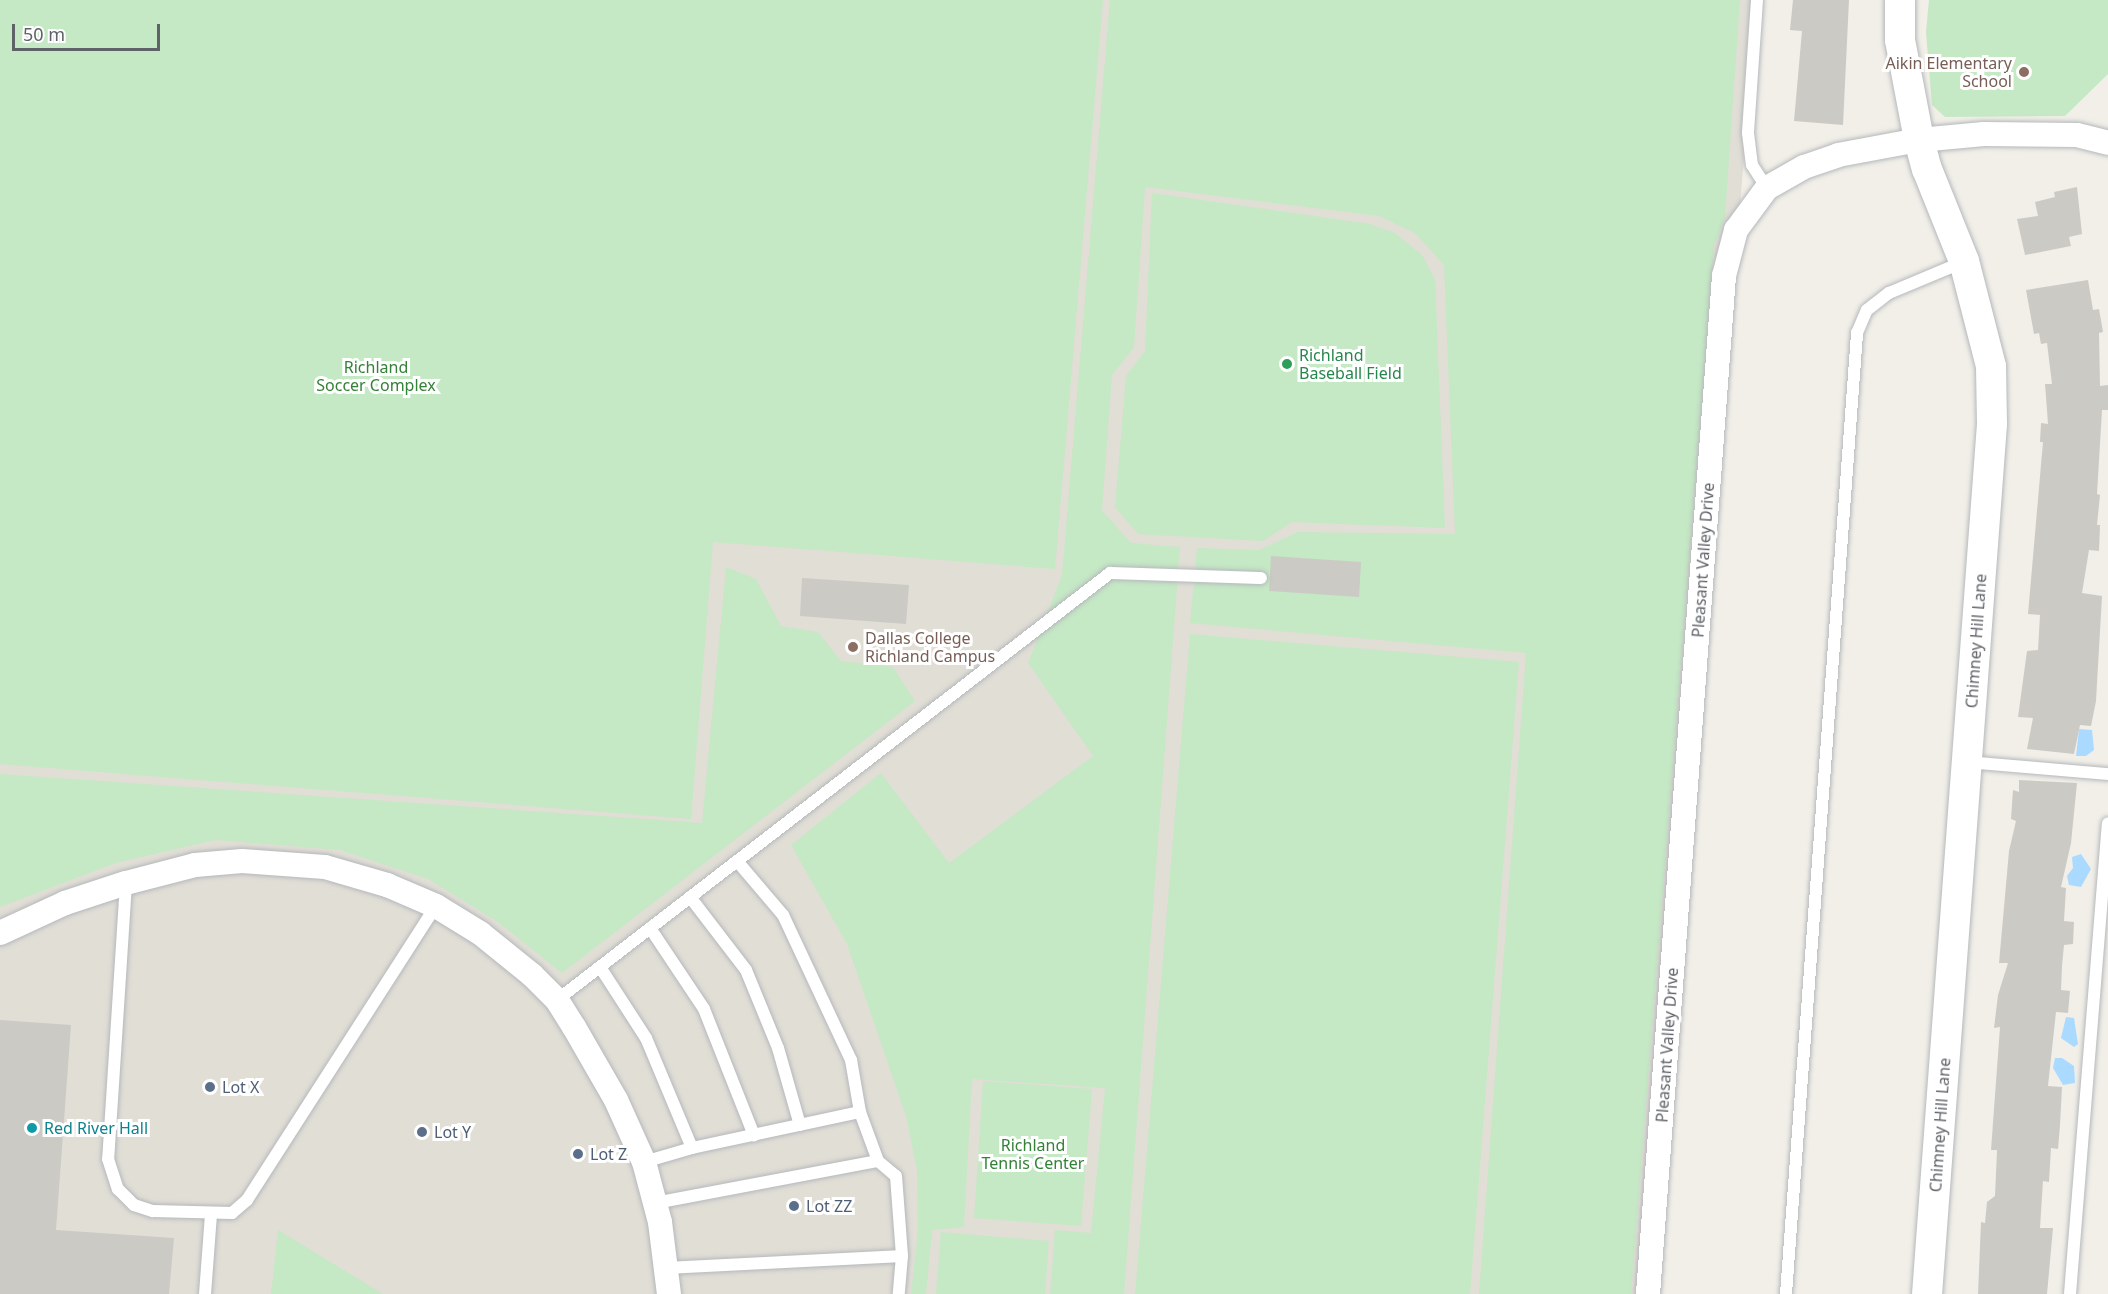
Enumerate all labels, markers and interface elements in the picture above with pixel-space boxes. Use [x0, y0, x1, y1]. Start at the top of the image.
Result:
scale bar [15, 12, 164, 50]
text: 50 m [23, 22, 65, 46]
place label: Aikin Elementary School [1885, 53, 2012, 91]
marker: Aikin Elementary School [2017, 65, 2031, 79]
place label: Richland Baseball Field [1299, 345, 1402, 383]
park label: Richland Soccer Complex [316, 357, 436, 395]
marker: Richland Baseball Field [1280, 357, 1294, 371]
street label: Pleasant Valley Drive [1688, 482, 1718, 638]
street label: Chimney Hill Lane [1962, 573, 1990, 709]
place label: Dallas College Richland Campus [865, 628, 995, 666]
marker: Dallas College Richland Campus [846, 640, 860, 654]
street label: Pleasant Valley Drive [1652, 967, 1682, 1123]
street label: Chimney Hill Lane [1926, 1057, 1954, 1193]
place label: Lot X [222, 1077, 259, 1097]
marker: Lot X [203, 1080, 217, 1094]
place label: Red River Hall [44, 1118, 148, 1138]
marker: Red River Hall [25, 1121, 39, 1135]
place label: Lot Y [434, 1122, 471, 1142]
marker: Lot Y [415, 1125, 429, 1139]
park label: Richland Tennis Center [982, 1135, 1084, 1173]
place label: Lot Z [590, 1144, 627, 1164]
marker: Lot Z [571, 1147, 585, 1161]
place label: Lot ZZ [806, 1196, 852, 1216]
marker: Lot ZZ [787, 1199, 801, 1213]

